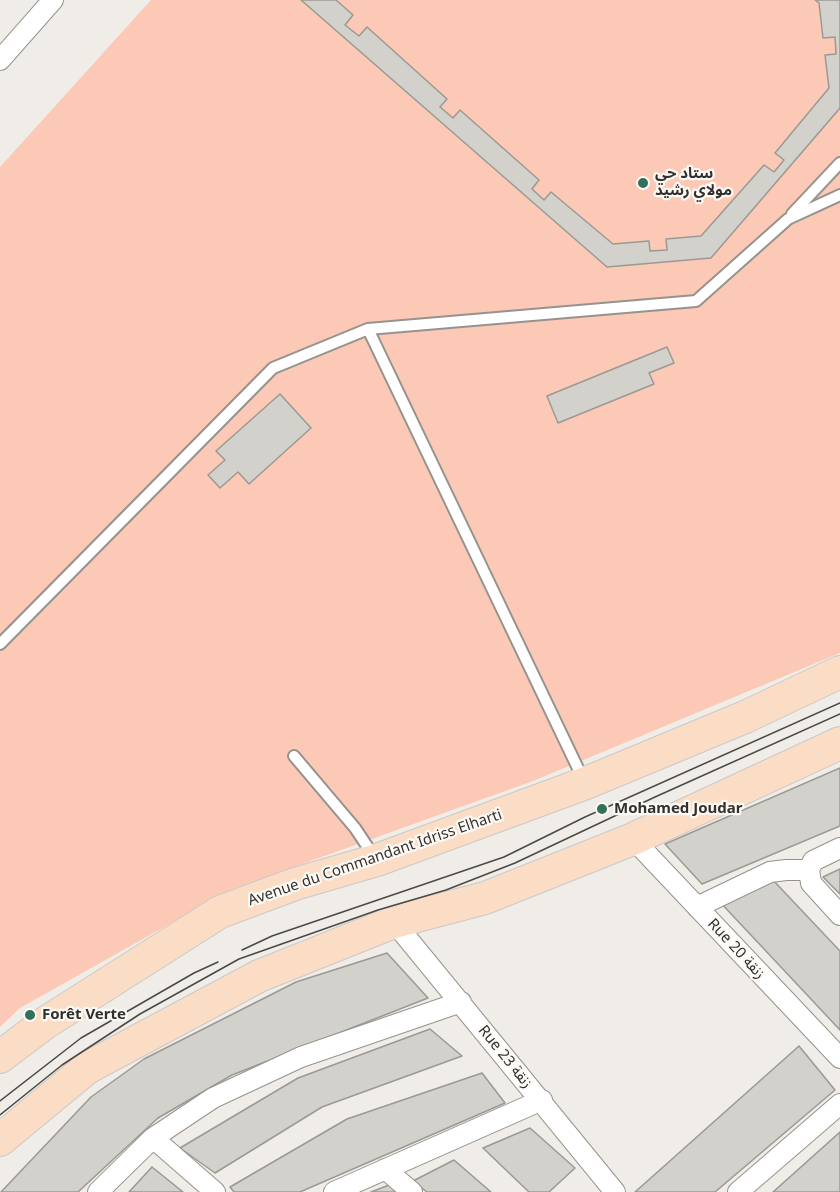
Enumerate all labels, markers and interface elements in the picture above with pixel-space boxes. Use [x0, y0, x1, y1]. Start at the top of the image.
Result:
place label: ستاد حي مولاي رشيد [655, 165, 732, 200]
marker: ستاد حي مولاي رشيد [636, 176, 650, 190]
place label: Mohamed Joudar [614, 800, 742, 818]
marker: Mohamed Joudar [595, 802, 609, 816]
street label: Avenue du Commandant Idriss Elharti [246, 806, 504, 910]
street label: Rue 20 زنقة [704, 915, 768, 983]
place label: Forêt Verte [42, 1006, 126, 1024]
marker: Forêt Verte [23, 1008, 37, 1022]
street label: Rue 23 زنقة [474, 1022, 536, 1092]

